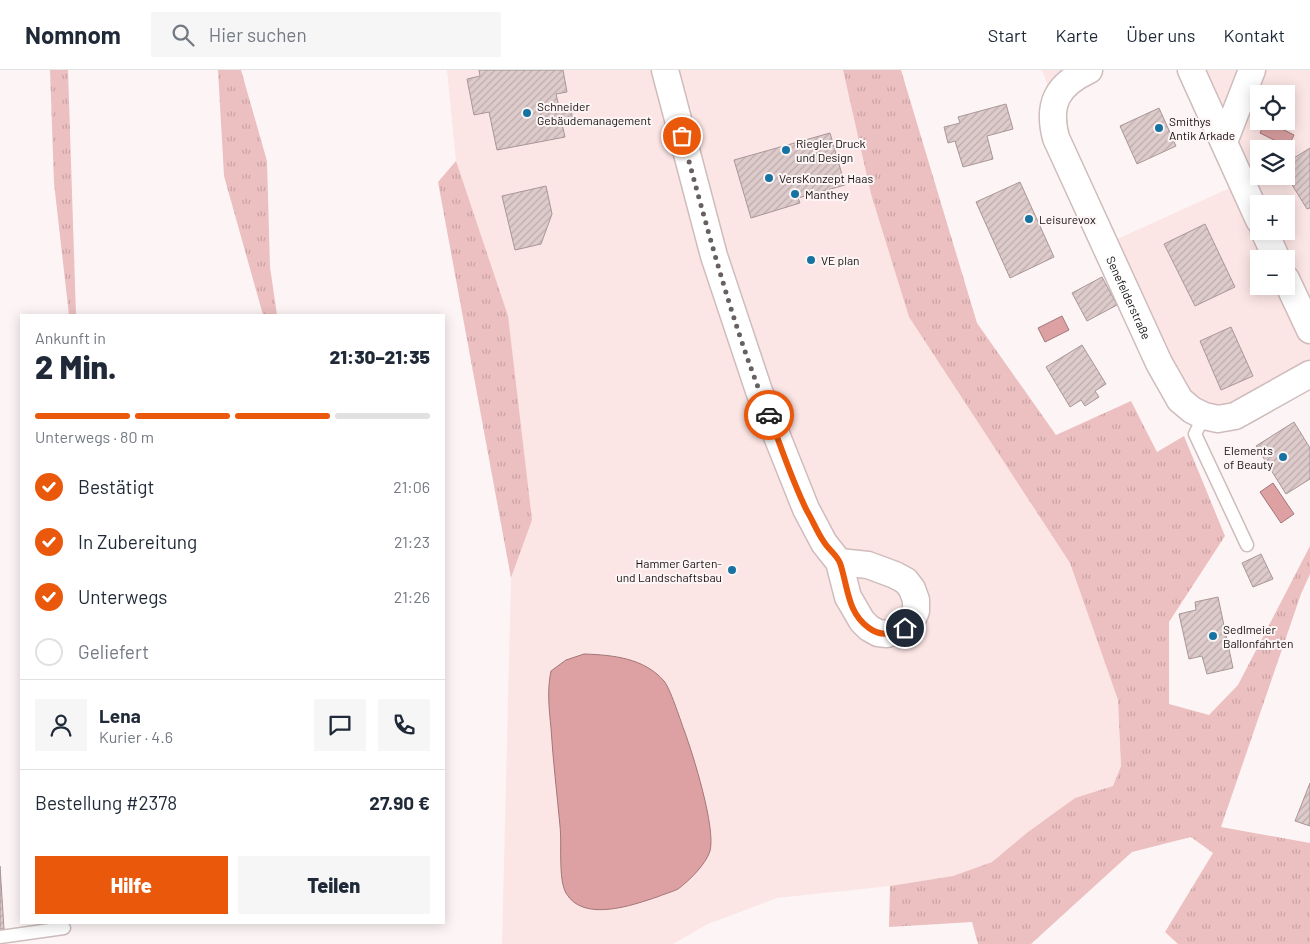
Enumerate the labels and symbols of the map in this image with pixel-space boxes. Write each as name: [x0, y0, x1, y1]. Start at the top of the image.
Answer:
place label: Schneider Gebäudemanagement: [537, 99, 651, 127]
marker: Schneider Gebäudemanagement: [521, 107, 533, 119]
place label: Smithys Antik Arkade: [1169, 114, 1235, 142]
pin: [661, 115, 703, 157]
marker: Smithys Antik Arkade: [1153, 122, 1165, 134]
place label: Riegler Druck und Design: [796, 136, 866, 164]
marker: Riegler Druck und Design: [780, 144, 792, 156]
place label: VersKonzept Haas: [779, 171, 873, 185]
marker: VersKonzept Haas: [763, 172, 775, 184]
place label: Manthey: [805, 187, 849, 201]
marker: Manthey: [789, 188, 801, 200]
place label: Leisurevox: [1039, 212, 1096, 226]
marker: Leisurevox: [1023, 213, 1035, 225]
place label: VE plan: [821, 253, 860, 267]
marker: VE plan: [805, 254, 817, 266]
street label: Senefelderstraße: [1104, 254, 1154, 341]
courier: [744, 390, 794, 440]
place label: Elements of Beauty: [1224, 443, 1273, 471]
marker: Elements of Beauty: [1277, 451, 1289, 463]
place label: Hammer Garten- und Landschaftsbau: [616, 556, 722, 584]
marker: Hammer Garten- und Landschaftsbau: [726, 564, 738, 576]
pin: [884, 607, 926, 649]
place label: Sedlmeier Ballonfahrten: [1223, 622, 1293, 650]
marker: Sedlmeier Ballonfahrten: [1207, 630, 1219, 642]

